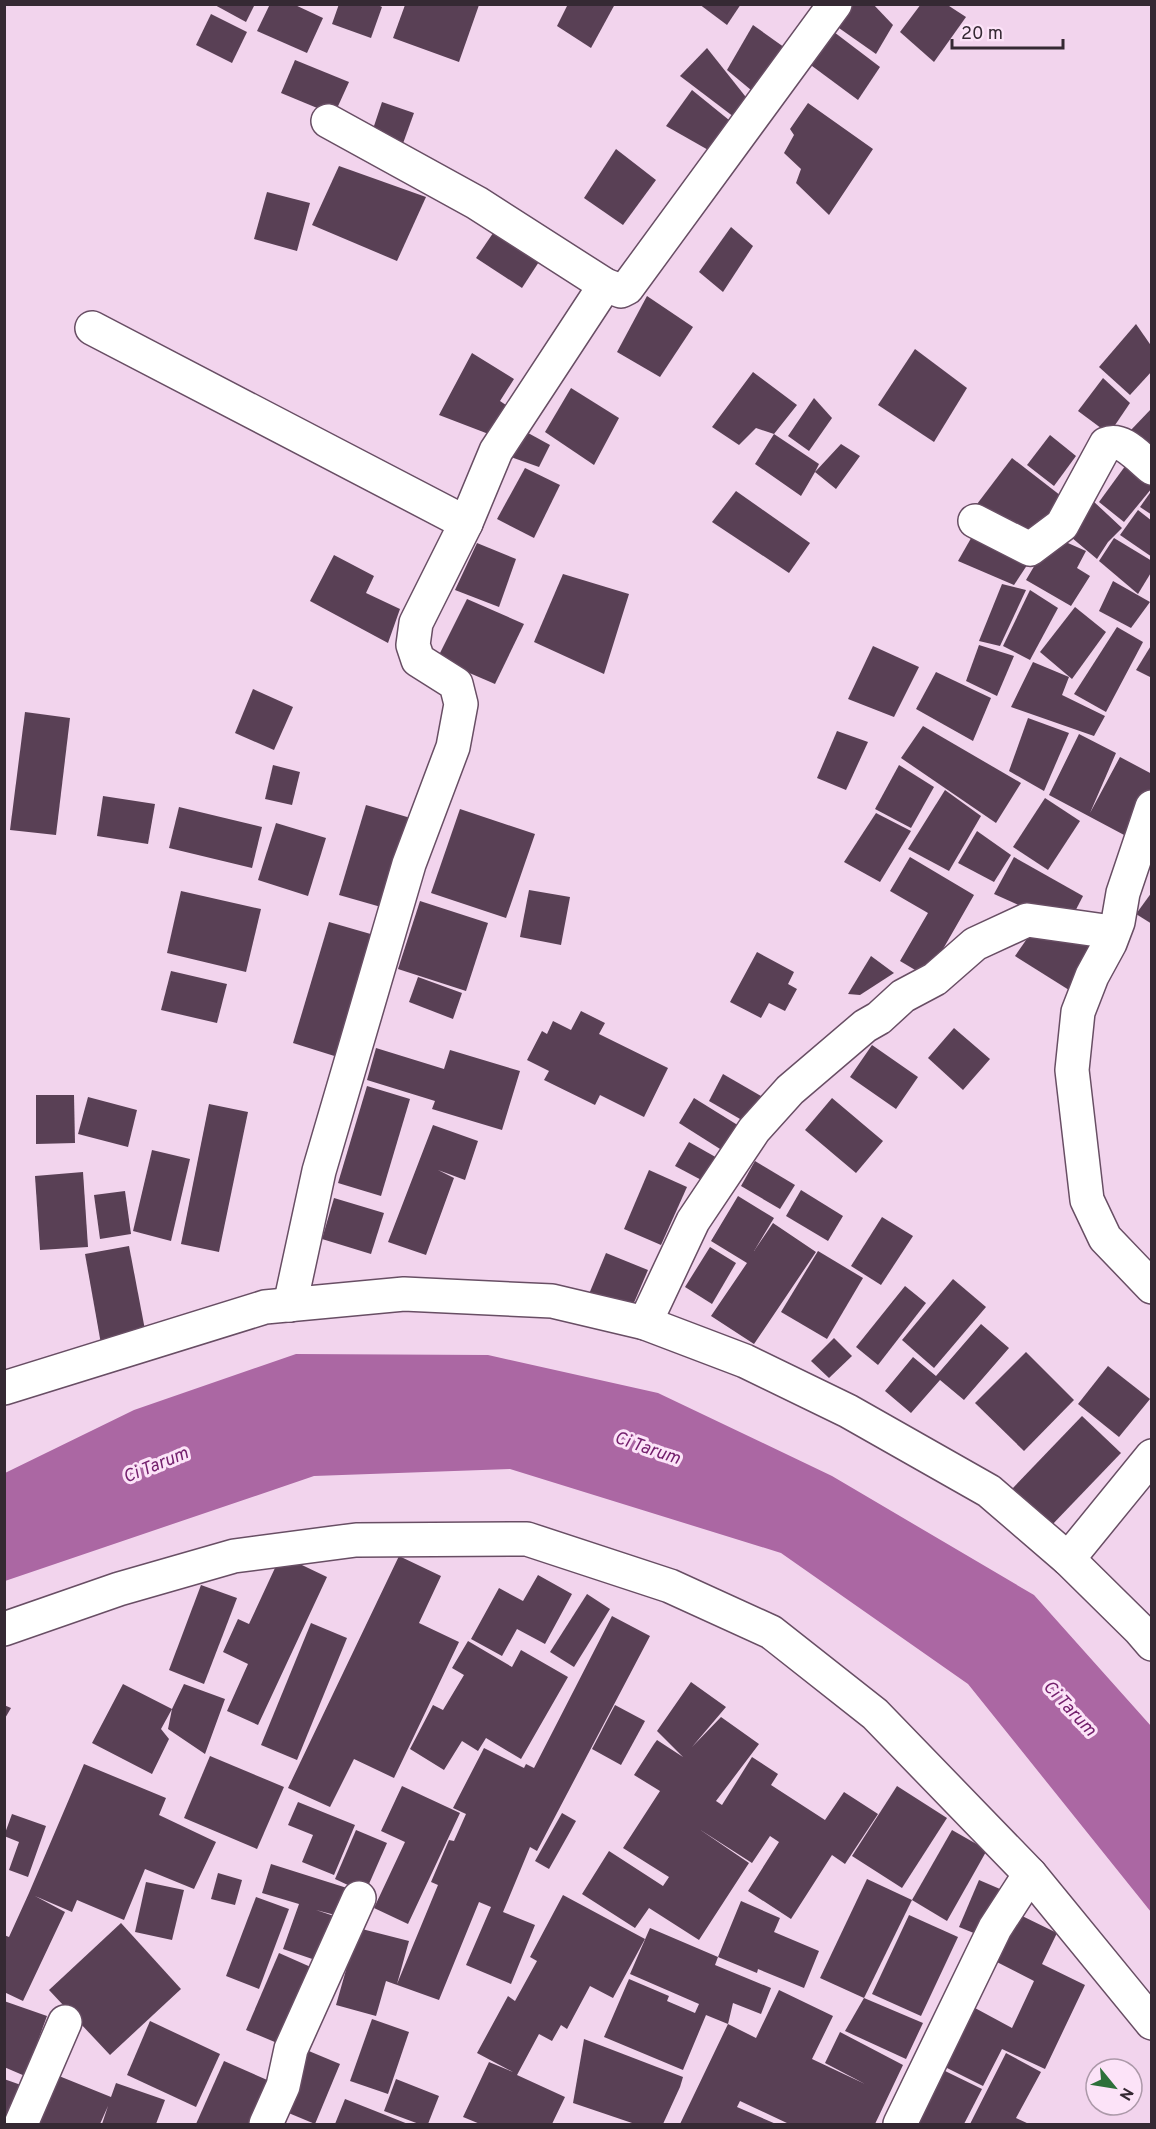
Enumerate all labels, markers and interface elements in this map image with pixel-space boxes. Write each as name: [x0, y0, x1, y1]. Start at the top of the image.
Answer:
scale bar: [952, 12, 1063, 50]
text: 20 m: [961, 23, 1003, 46]
water label: Ci Tarum: [611, 1427, 683, 1471]
water label: Ci Tarum: [120, 1442, 192, 1489]
water label: Ci Tarum: [1037, 1676, 1101, 1742]
north arrow: [1084, 2057, 1144, 2117]
text: N: [1114, 2084, 1137, 2103]

